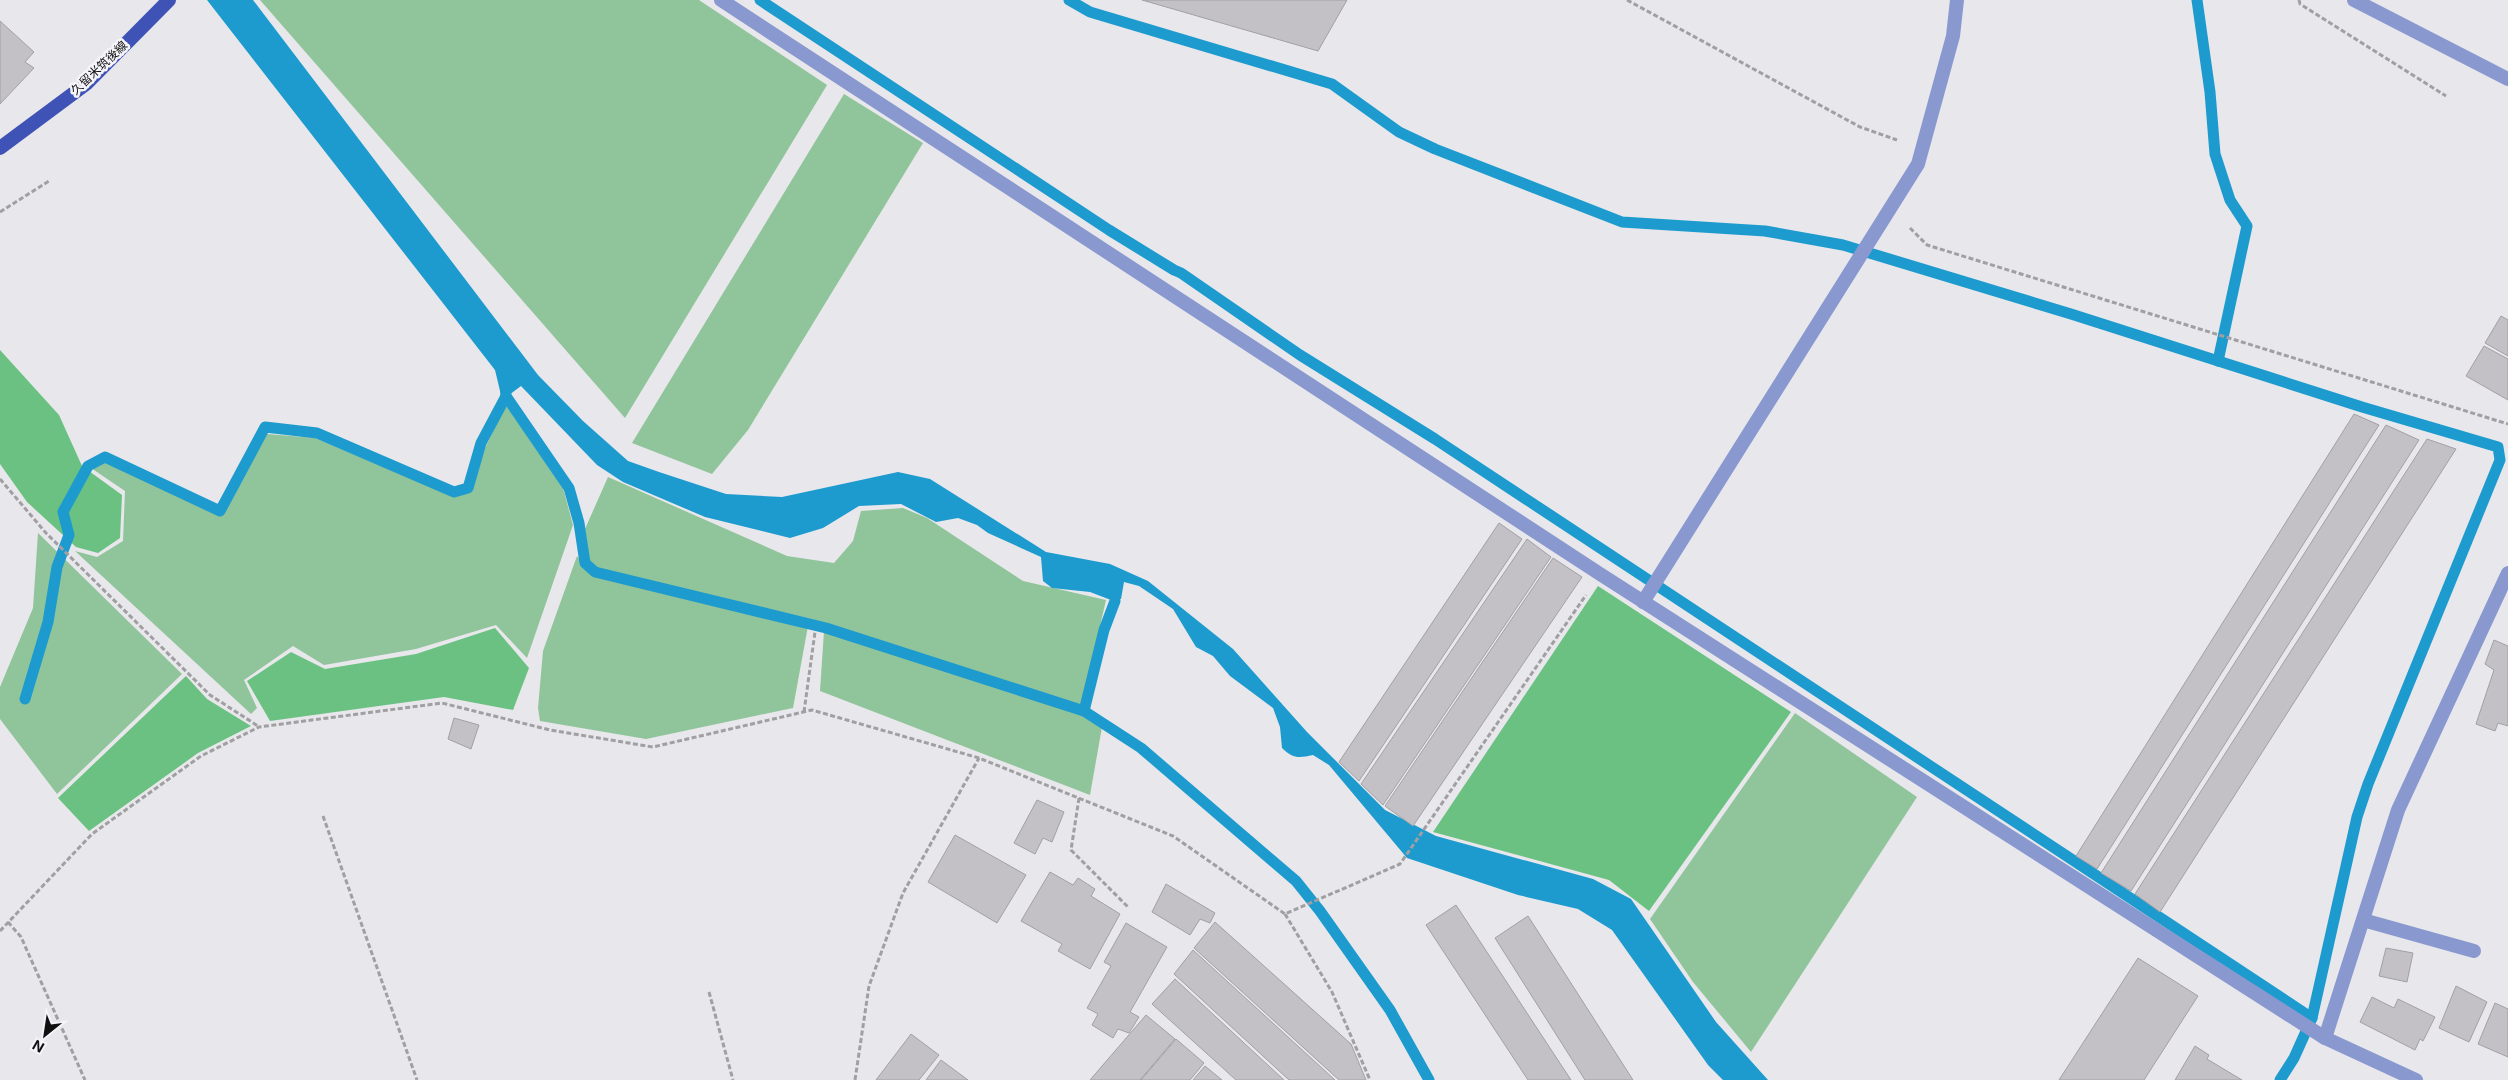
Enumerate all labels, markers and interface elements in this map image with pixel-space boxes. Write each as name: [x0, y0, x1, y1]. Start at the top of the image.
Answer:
street label: 久留米筑後線: [67, 38, 130, 98]
north arrow: [20, 1010, 70, 1060]
text: N: [29, 1037, 47, 1057]

